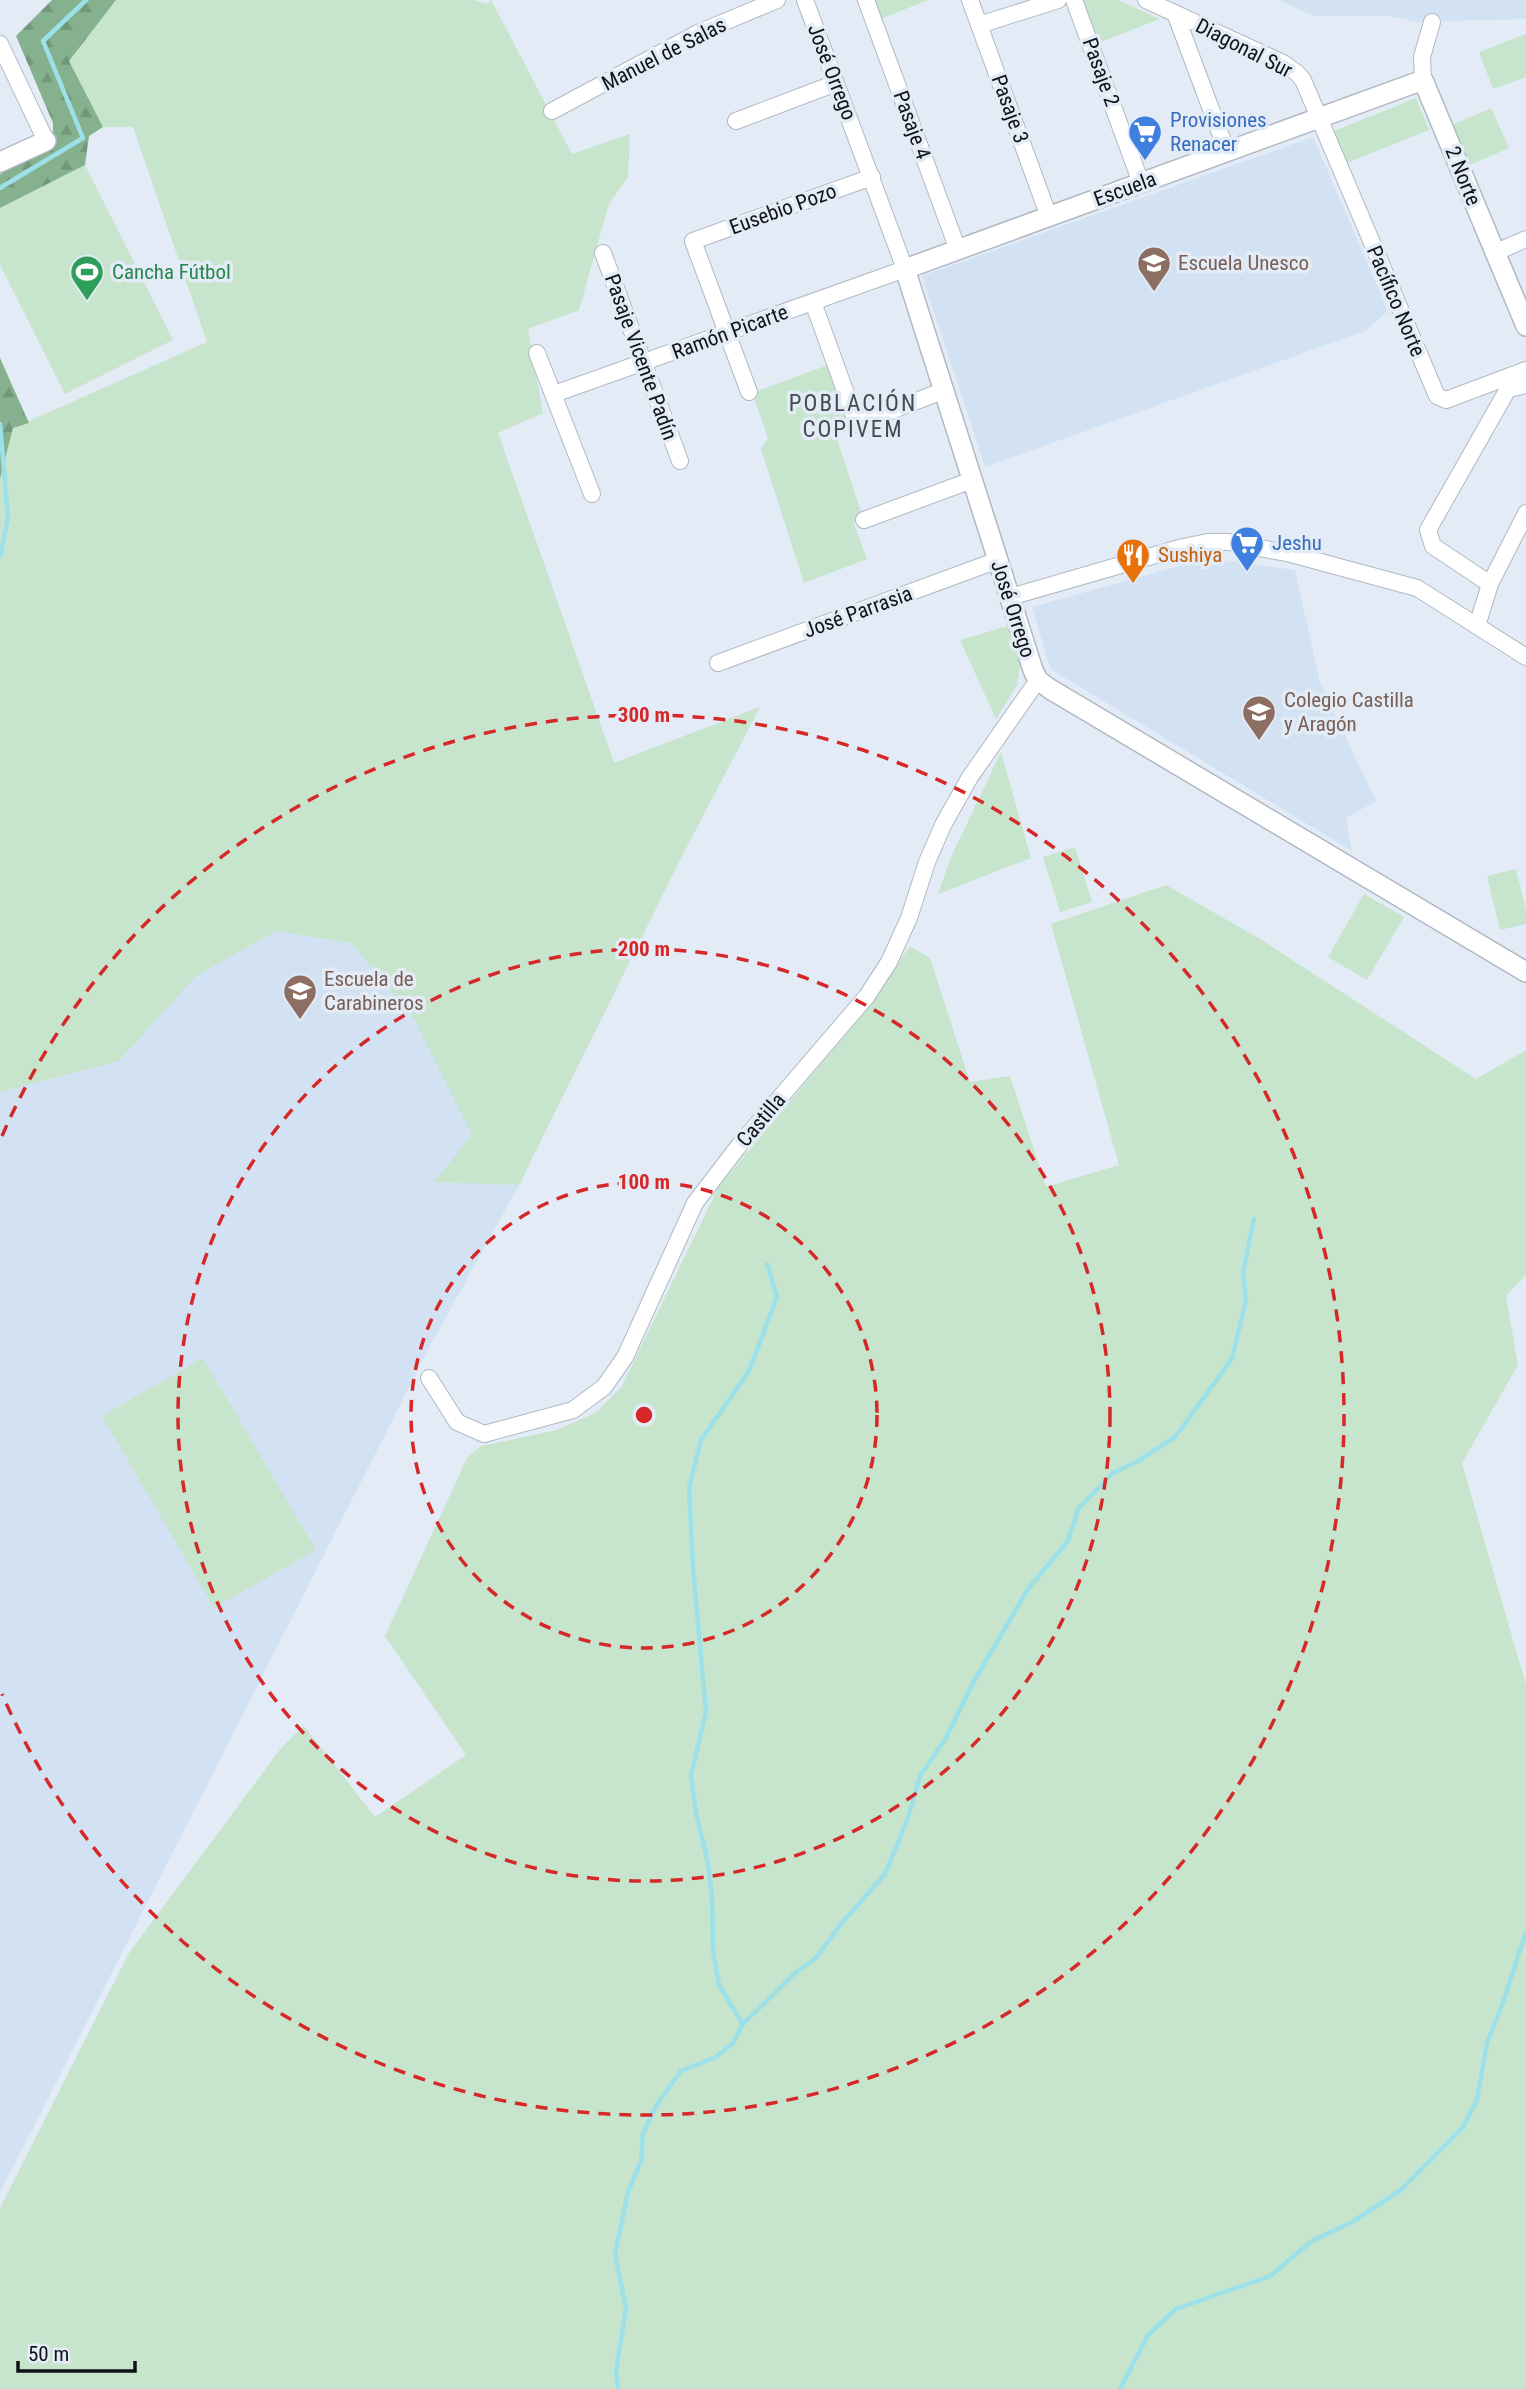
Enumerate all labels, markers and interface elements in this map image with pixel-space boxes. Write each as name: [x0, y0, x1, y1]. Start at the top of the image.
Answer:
street label: Manuel de Salas: [598, 12, 730, 96]
street label: Diagonal Sur: [1192, 13, 1296, 83]
street label: José Orrego: [803, 21, 861, 123]
street label: Pasaje 2: [1078, 35, 1124, 109]
street label: Pasaje 3: [987, 72, 1033, 146]
street label: Pasaje 4: [889, 88, 935, 162]
place label: Provisiones Renacer: [1170, 108, 1267, 156]
supermarket icon: Provisiones Renacer: [1126, 113, 1164, 162]
street label: 2 Norte: [1440, 143, 1486, 209]
street label: Escuela: [1091, 167, 1159, 211]
street label: Eusebio Pozo: [726, 179, 840, 239]
street label: Pacífico Norte: [1362, 242, 1430, 360]
school or university icon: Escuela Unesco: [1135, 244, 1173, 293]
place label: Escuela Unesco: [1178, 251, 1309, 275]
sports icon: Cancha Fútbol: [68, 253, 106, 302]
place label: Cancha Fútbol: [112, 260, 231, 284]
street label: Pasaje Vicente Padín: [600, 271, 682, 443]
street label: Ramón Picarte: [669, 300, 791, 364]
district label: POBLACIÓN COPIVEM: [789, 389, 917, 443]
supermarket icon: Jeshu: [1228, 524, 1266, 573]
place label: Jeshu: [1272, 531, 1322, 555]
restaurant icon: Sushiya: [1114, 536, 1152, 585]
place label: Sushiya: [1158, 543, 1222, 567]
street label: José Orrego: [986, 557, 1040, 661]
street label: José Parrasia: [801, 581, 915, 643]
place label: Colegio Castilla y Aragón: [1284, 688, 1414, 736]
school or university icon: Colegio Castilla y Aragón: [1240, 693, 1278, 742]
text: 300 m: [618, 703, 670, 727]
text: 200 m: [618, 937, 670, 961]
place label: Escuela de Carabineros: [324, 967, 424, 1015]
school or university icon: Escuela de Carabineros: [281, 972, 319, 1021]
street label: Castilla: [732, 1088, 790, 1152]
text: 100 m: [618, 1170, 670, 1194]
centre of rings: [632, 1403, 656, 1427]
scale bar: [18, 2330, 135, 2374]
text: 50 m: [28, 2342, 69, 2366]

